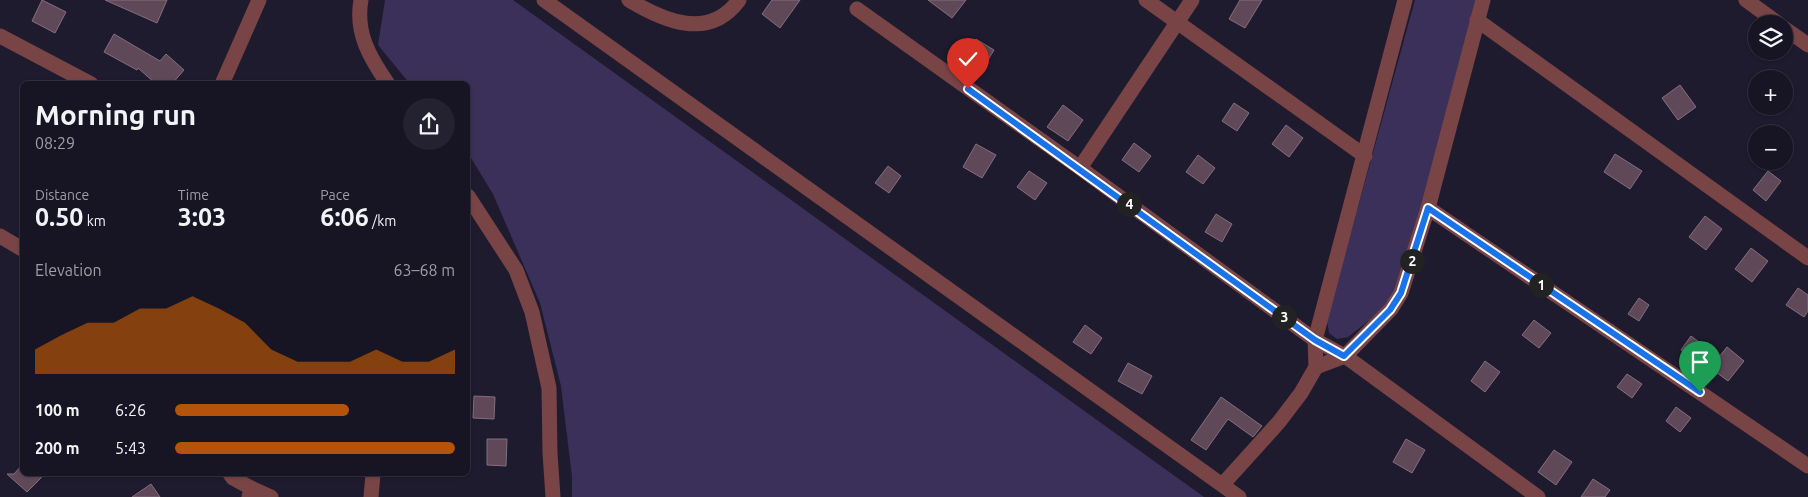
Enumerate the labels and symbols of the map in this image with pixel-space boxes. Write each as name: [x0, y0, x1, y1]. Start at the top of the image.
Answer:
pin: [947, 38, 989, 89]
pin: 4: [1116, 192, 1142, 216]
pin: 2: [1400, 248, 1424, 274]
pin: 1: [1528, 272, 1554, 298]
pin: 3: [1272, 304, 1296, 330]
pin: [1679, 341, 1721, 392]

